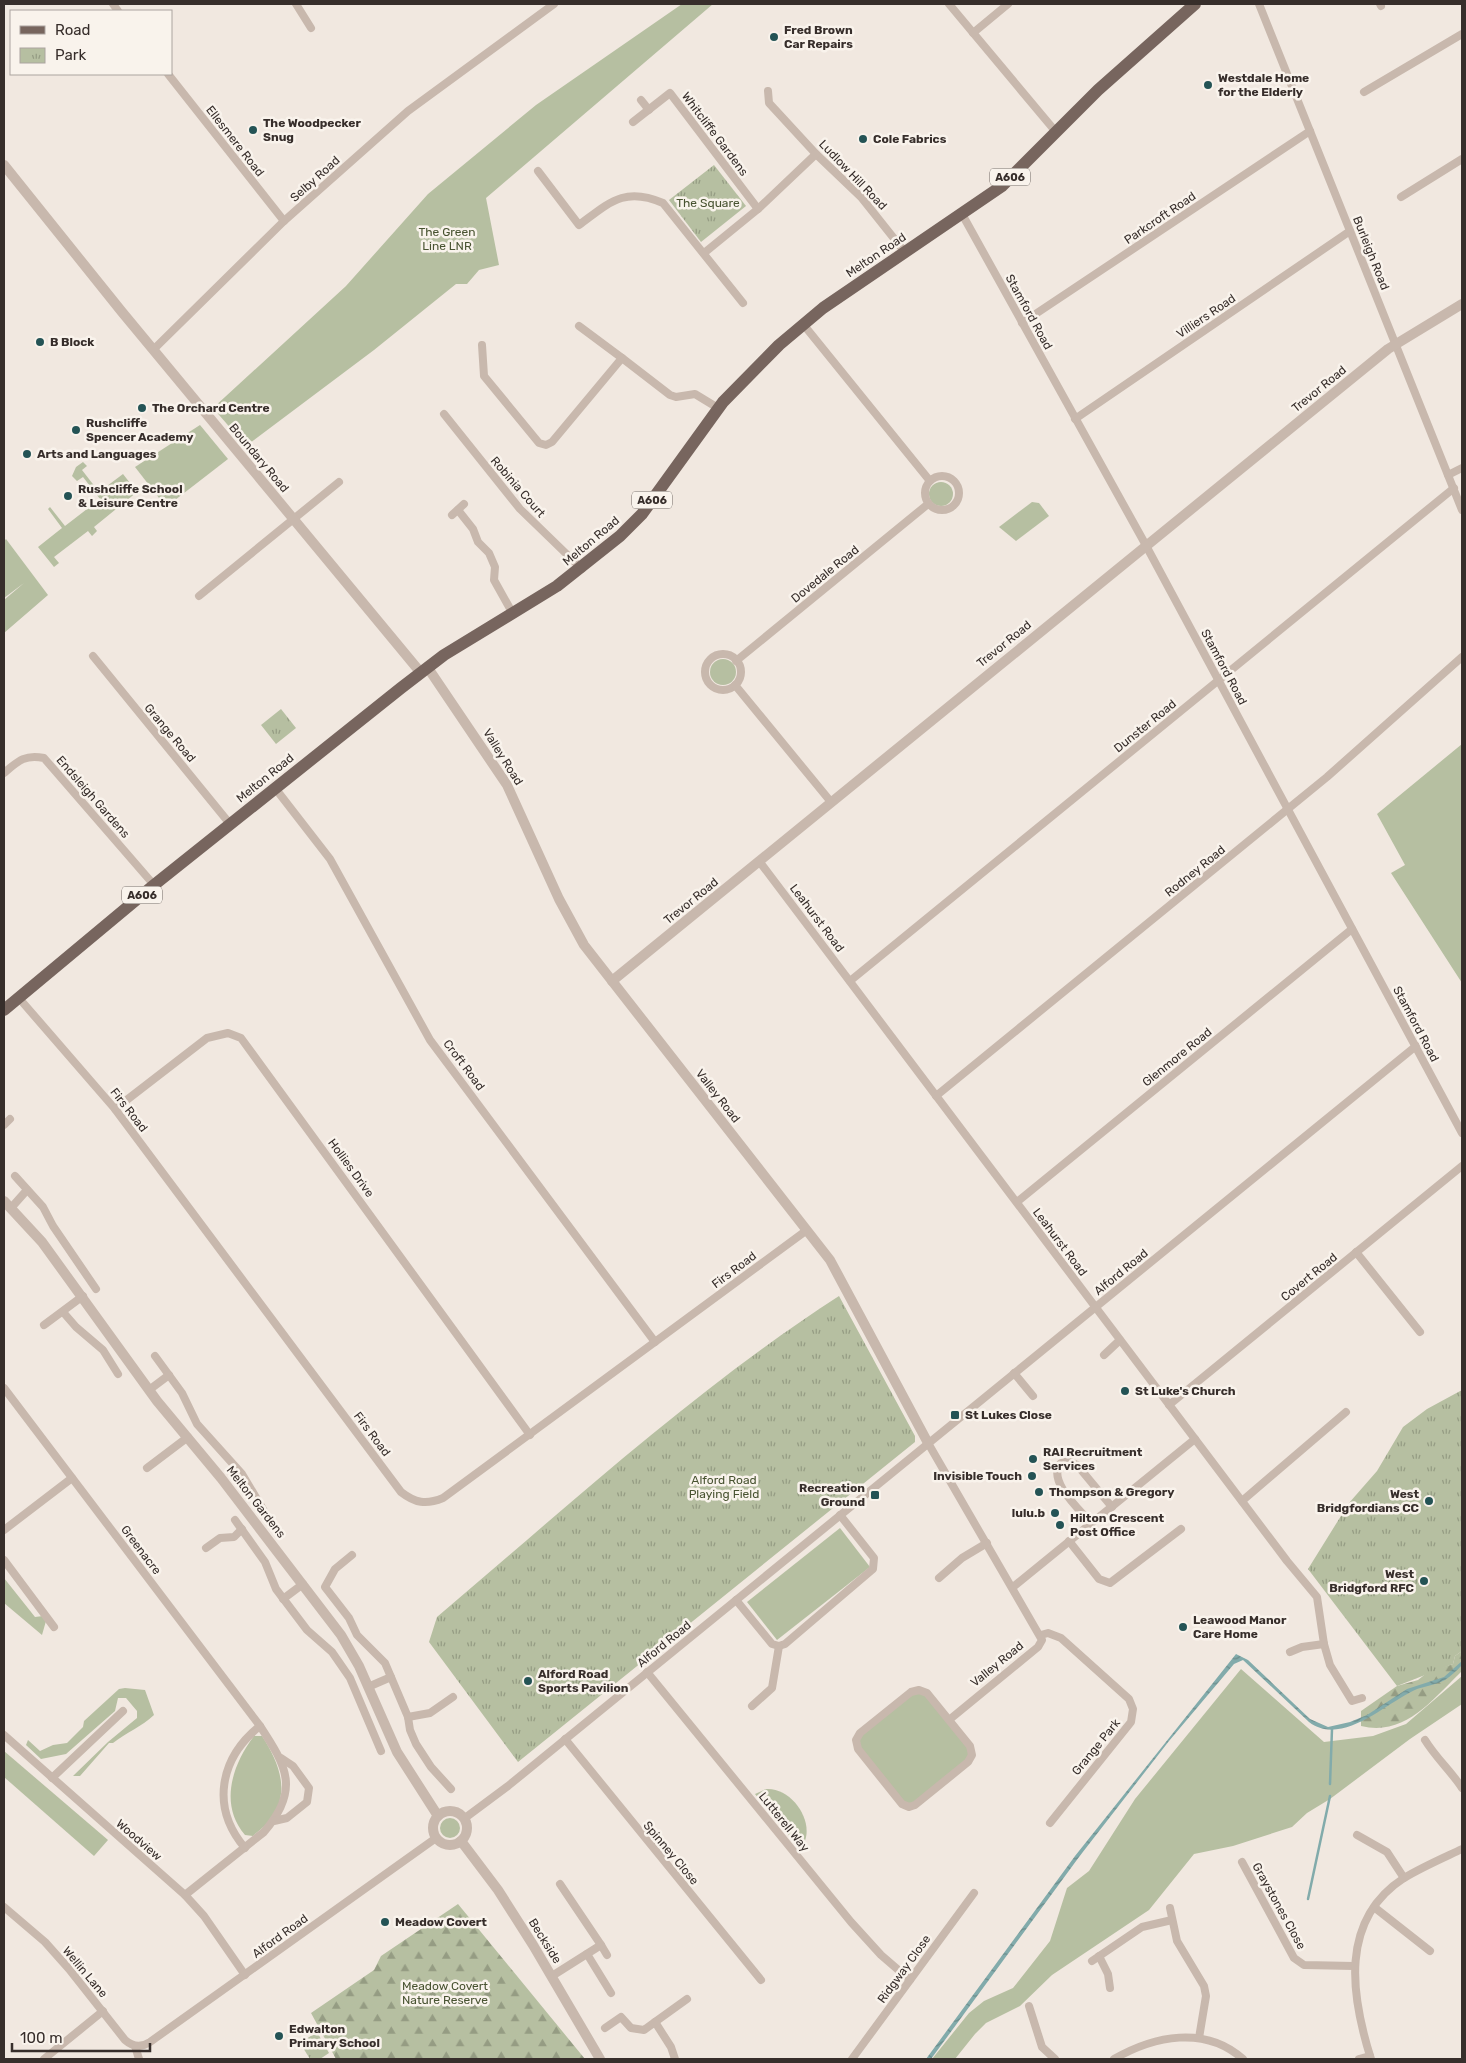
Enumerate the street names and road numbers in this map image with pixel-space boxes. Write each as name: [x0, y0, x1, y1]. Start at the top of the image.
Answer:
street label: Whitcliffe Gardens: [679, 89, 751, 179]
street label: Ellesmere Road: [203, 103, 267, 179]
street label: Ludlow Hill Road: [816, 137, 890, 213]
street label: Selby Road: [287, 153, 343, 205]
road number: A606: [990, 168, 1030, 186]
street label: Parkcroft Road: [1122, 189, 1198, 247]
street label: Burleigh Road: [1350, 214, 1392, 292]
street label: Melton Road: [843, 230, 909, 280]
street label: Stamford Road: [1003, 272, 1055, 352]
street label: Villiers Road: [1174, 291, 1238, 341]
street label: Trevor Road: [1289, 363, 1349, 415]
street label: Boundary Road: [226, 421, 292, 495]
street label: Robinia Court: [488, 454, 548, 520]
road number: A606: [632, 492, 672, 508]
street label: Melton Road: [560, 513, 622, 569]
street label: Dovedale Road: [788, 542, 862, 606]
street label: Trevor Road: [974, 618, 1034, 670]
street label: Stamford Road: [1198, 627, 1250, 707]
street label: Dunster Road: [1111, 697, 1179, 755]
street label: Grange Road: [142, 701, 198, 765]
street label: Valley Road: [480, 726, 526, 788]
street label: Melton Road: [234, 751, 296, 805]
street label: Endsleigh Gardens: [54, 753, 132, 841]
street label: Rodney Road: [1162, 843, 1228, 899]
street label: Trevor Road: [661, 875, 721, 927]
street label: Leahurst Road: [787, 881, 847, 955]
road number: A606: [122, 886, 162, 904]
street label: Stamford Road: [1390, 984, 1442, 1064]
street label: Glenmore Road: [1139, 1025, 1215, 1089]
street label: Croft Road: [440, 1037, 488, 1093]
street label: Valley Road: [693, 1067, 743, 1125]
street label: Firs Road: [107, 1085, 151, 1135]
street label: Hollies Drive: [325, 1136, 377, 1200]
street label: Leahurst Road: [1030, 1205, 1090, 1279]
street label: Alford Road: [1091, 1246, 1151, 1298]
street label: Firs Road: [709, 1249, 759, 1291]
street label: Covert Road: [1278, 1250, 1340, 1304]
street label: Firs Road: [351, 1409, 393, 1459]
street label: Melton Gardens: [224, 1463, 288, 1541]
street label: Greenacre: [118, 1523, 164, 1577]
street label: Alford Road: [634, 1618, 694, 1670]
street label: Valley Road: [968, 1638, 1026, 1690]
street label: Grange Park: [1069, 1715, 1123, 1778]
street label: Lutterell Way: [756, 1790, 812, 1855]
street label: Woodview: [113, 1816, 165, 1864]
street label: Spinney Close: [640, 1818, 702, 1888]
street label: Graystones Close: [1249, 1860, 1309, 1952]
street label: Alford Road: [249, 1911, 311, 1961]
street label: Beckside: [526, 1916, 564, 1966]
street label: Ridgway Close: [875, 1932, 934, 2006]
street label: Wellin Lane: [60, 1944, 111, 2001]

